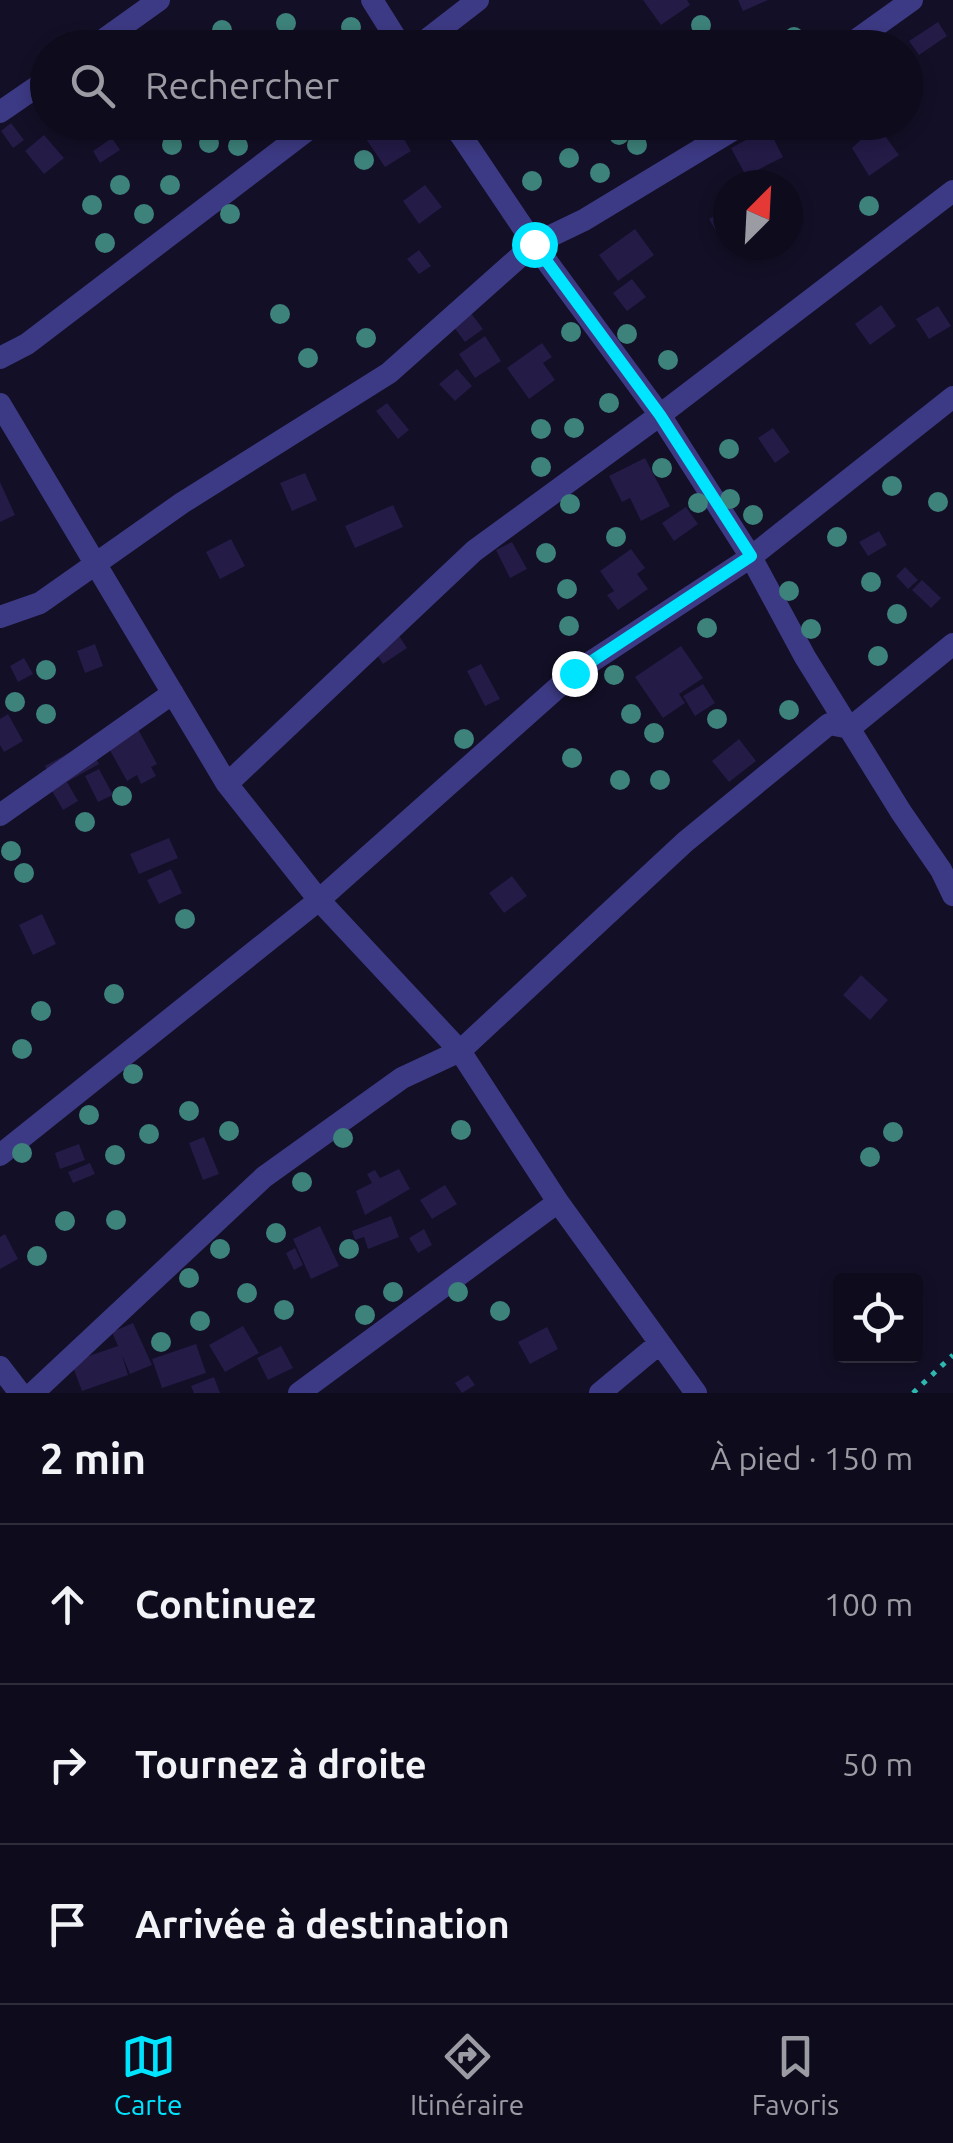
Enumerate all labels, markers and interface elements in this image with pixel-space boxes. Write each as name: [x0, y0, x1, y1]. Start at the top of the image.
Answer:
search box: [30, 30, 923, 140]
icon: search: [65, 58, 120, 113]
text: Rechercher: [145, 64, 339, 106]
north arrow: [713, 170, 803, 260]
route start: [512, 222, 558, 268]
route end: [552, 651, 598, 697]
map controls: [833, 1273, 923, 1363]
button: locate: [833, 1273, 923, 1363]
text: 2 min: [40, 1435, 146, 1482]
text: À pied · 150 m: [710, 1440, 913, 1476]
icon: ahead: [40, 1577, 95, 1632]
text: Continuez: [135, 1583, 316, 1625]
text: 100 m: [824, 1586, 913, 1622]
icon: right: [40, 1737, 95, 1792]
text: Tournez à droite: [135, 1743, 427, 1785]
text: 50 m: [842, 1746, 913, 1782]
icon: arrive: [40, 1897, 95, 1952]
text: Arrivée à destination: [135, 1903, 510, 1945]
tab: Carte: [114, 2029, 182, 2120]
tab: Itinéraire: [410, 2029, 524, 2120]
tab: Favoris: [752, 2029, 839, 2120]

